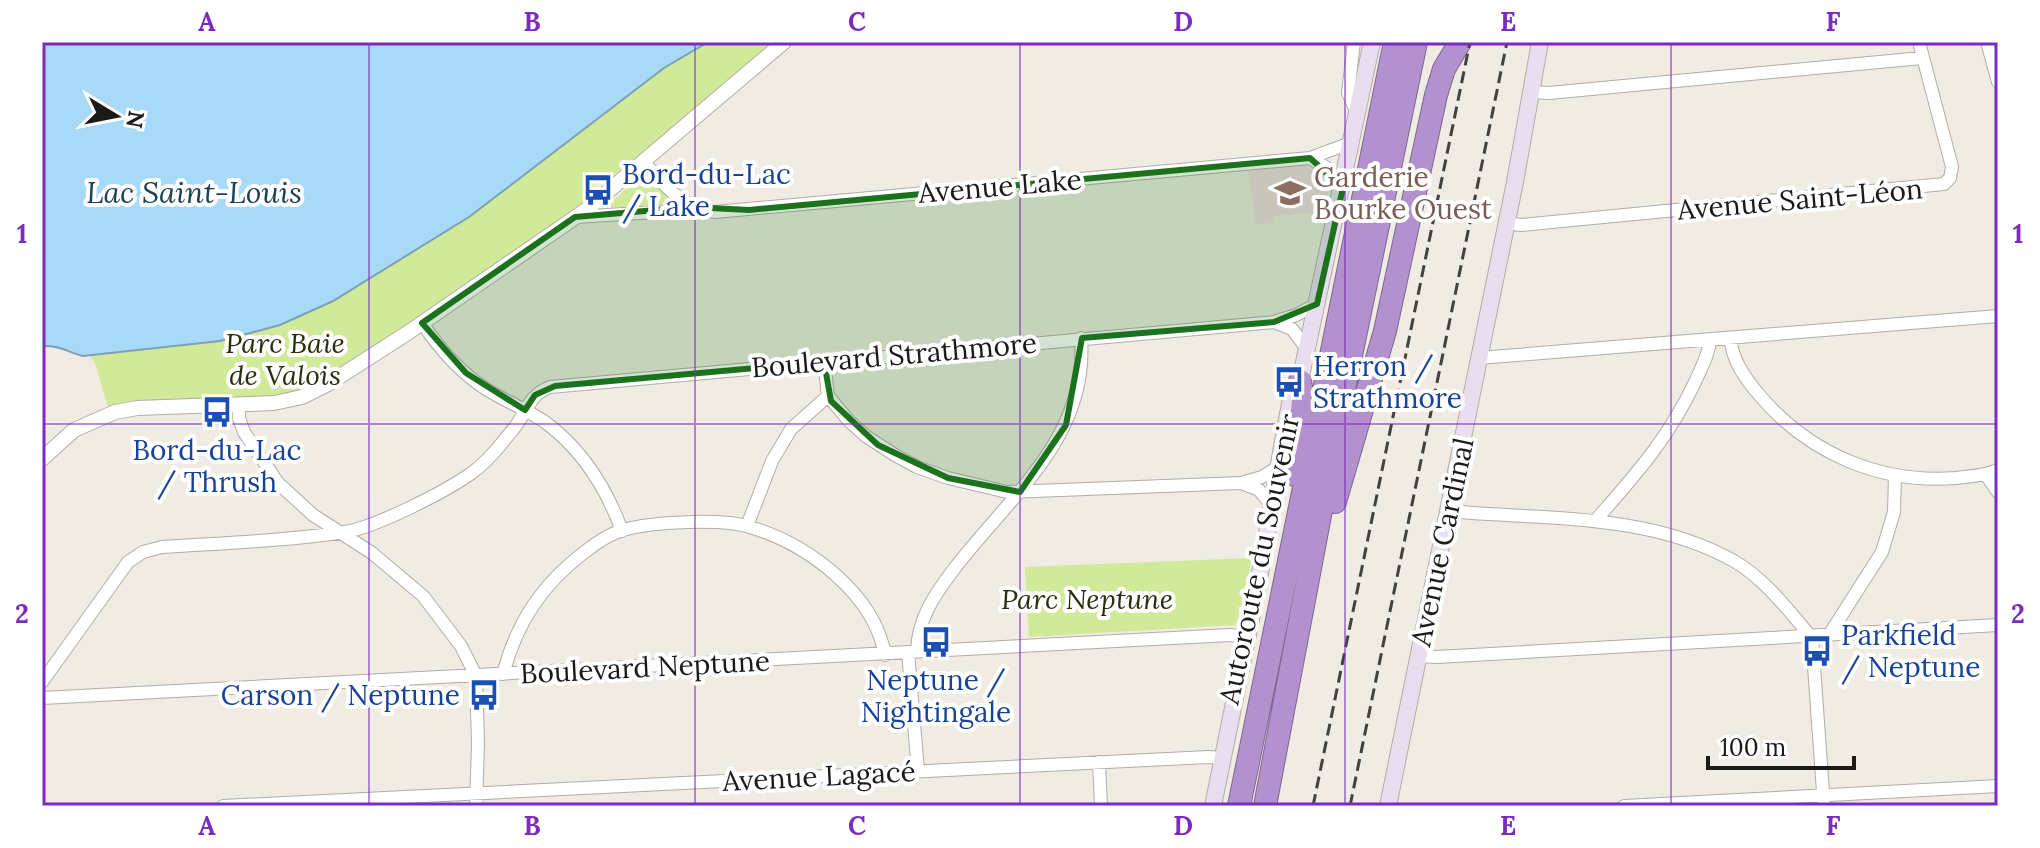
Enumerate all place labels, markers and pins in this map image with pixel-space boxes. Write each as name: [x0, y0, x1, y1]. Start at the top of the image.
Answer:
place label: Bord-du-Lac / Lake: [622, 156, 791, 224]
place label: Garderie Bourke Ouest: [1314, 159, 1492, 227]
bus stop icon: Bord-du-Lac / Lake: [581, 173, 615, 207]
school or university icon: Garderie Bourke Ouest: [1273, 176, 1307, 210]
place label: Herron / Strathmore: [1313, 348, 1462, 416]
bus stop icon: Herron / Strathmore: [1272, 365, 1306, 399]
bus stop icon: Bord-du-Lac / Thrush: [200, 395, 234, 429]
place label: Bord-du-Lac / Thrush: [132, 432, 302, 500]
place label: Parkfield / Neptune: [1841, 617, 1980, 685]
bus stop icon: Neptune / Nightingale: [919, 625, 953, 659]
bus stop icon: Parkfield / Neptune: [1800, 634, 1834, 668]
place label: Neptune / Nightingale: [861, 662, 1011, 730]
place label: Carson / Neptune: [221, 677, 460, 713]
bus stop icon: Carson / Neptune: [467, 678, 501, 712]

